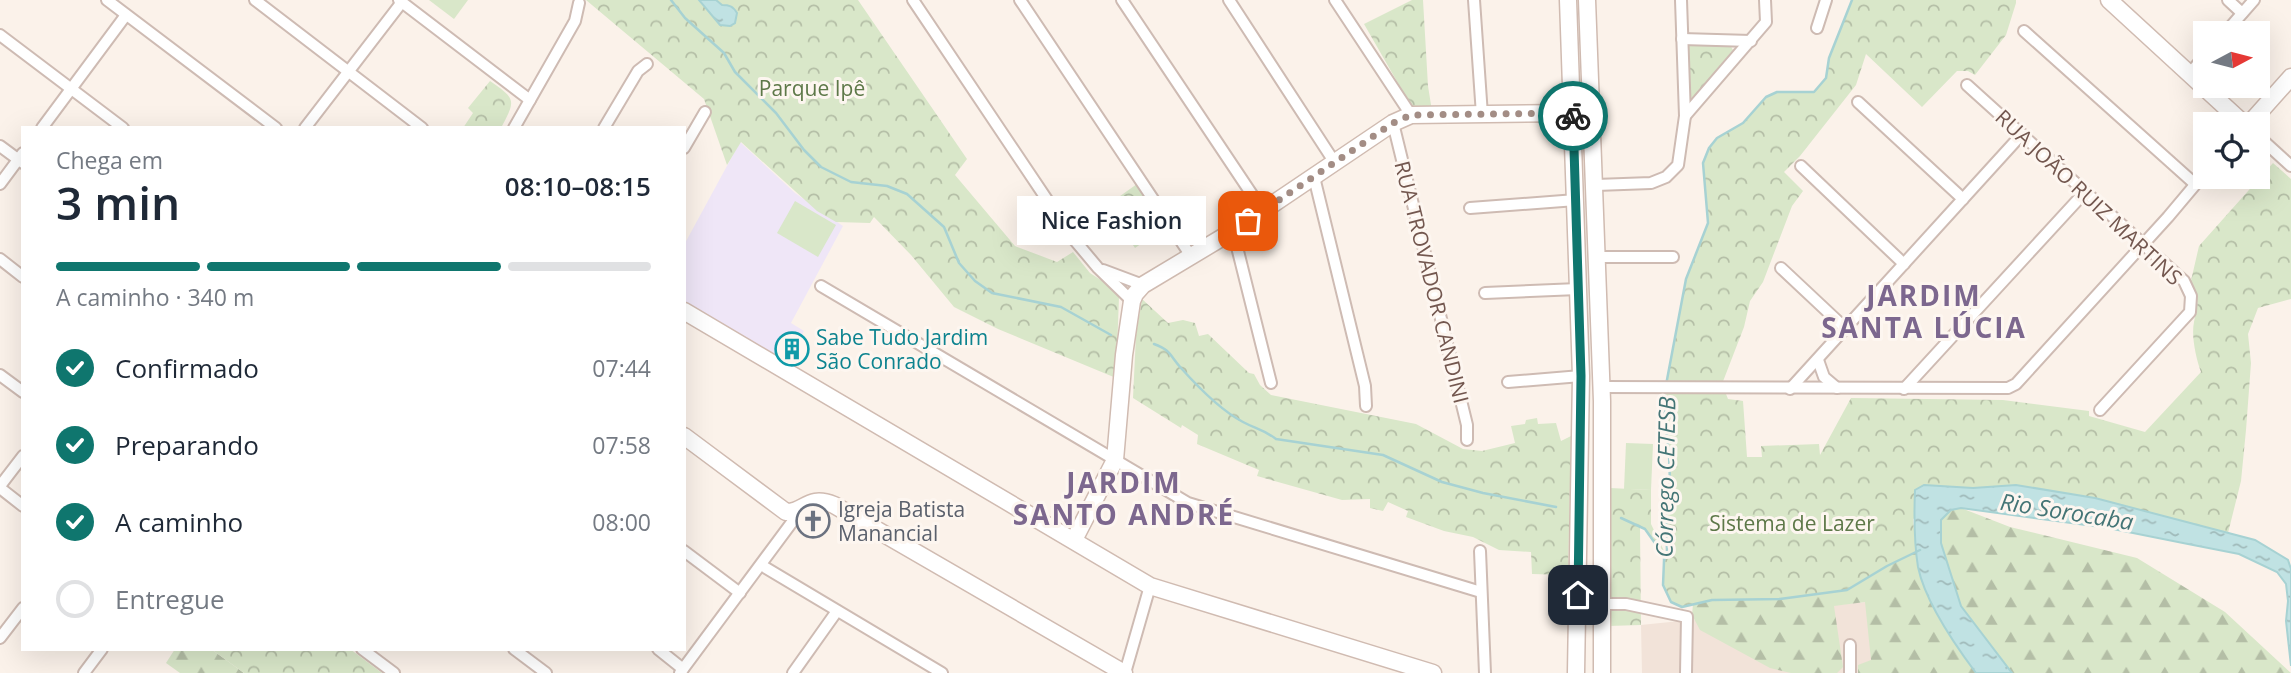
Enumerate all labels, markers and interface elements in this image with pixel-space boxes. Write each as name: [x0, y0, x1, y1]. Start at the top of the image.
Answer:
north arrow: [2193, 21, 2270, 98]
map controls: [2193, 21, 2270, 189]
park label: Parque Ipê: [759, 74, 865, 102]
courier: [1538, 81, 1608, 151]
icon: bike: [1554, 97, 1592, 135]
street label: RUA JOÃO RUIZ MARTINS: [1990, 103, 2188, 291]
button: locate: [2193, 112, 2270, 189]
text: Chega em: [56, 144, 163, 176]
street label: RUA TROVADOR CANDINI: [1388, 158, 1476, 406]
text: 08:10–08:15: [505, 168, 651, 204]
text: 3 min: [56, 171, 180, 233]
pin: [1218, 191, 1278, 251]
callout: Nice Fashion: [1017, 196, 1206, 246]
icon: bag: [1229, 202, 1267, 240]
text: Nice Fashion: [1041, 204, 1182, 236]
district label: JARDIM SANTA LÚCIA: [1821, 276, 2027, 346]
text: A caminho · 340 m: [56, 281, 254, 313]
place label: Sabe Tudo Jardim São Conrado: [816, 323, 988, 375]
building icon: Sabe Tudo Jardim São Conrado: [773, 330, 811, 368]
icon: check: [56, 349, 94, 387]
text: Confirmado: [115, 350, 259, 386]
text: 07:44: [592, 352, 651, 384]
water label: Córrego CETESB: [1648, 396, 1682, 558]
icon: check: [56, 426, 94, 464]
text: Preparando: [115, 427, 259, 463]
text: 07:58: [592, 429, 651, 461]
district label: JARDIM SANTO ANDRÉ: [1013, 463, 1235, 533]
water label: Rio Sorocaba: [1998, 485, 2136, 537]
place label: Igreja Batista Manancial: [838, 495, 965, 547]
church icon: Igreja Batista Manancial: [794, 502, 832, 540]
icon: check: [56, 503, 94, 541]
text: A caminho: [115, 504, 243, 540]
text: 08:00: [592, 506, 651, 538]
park label: Sistema de Lazer: [1709, 509, 1875, 537]
pin: [1548, 565, 1608, 625]
icon: home: [1559, 576, 1597, 614]
text: Entregue: [115, 581, 225, 617]

